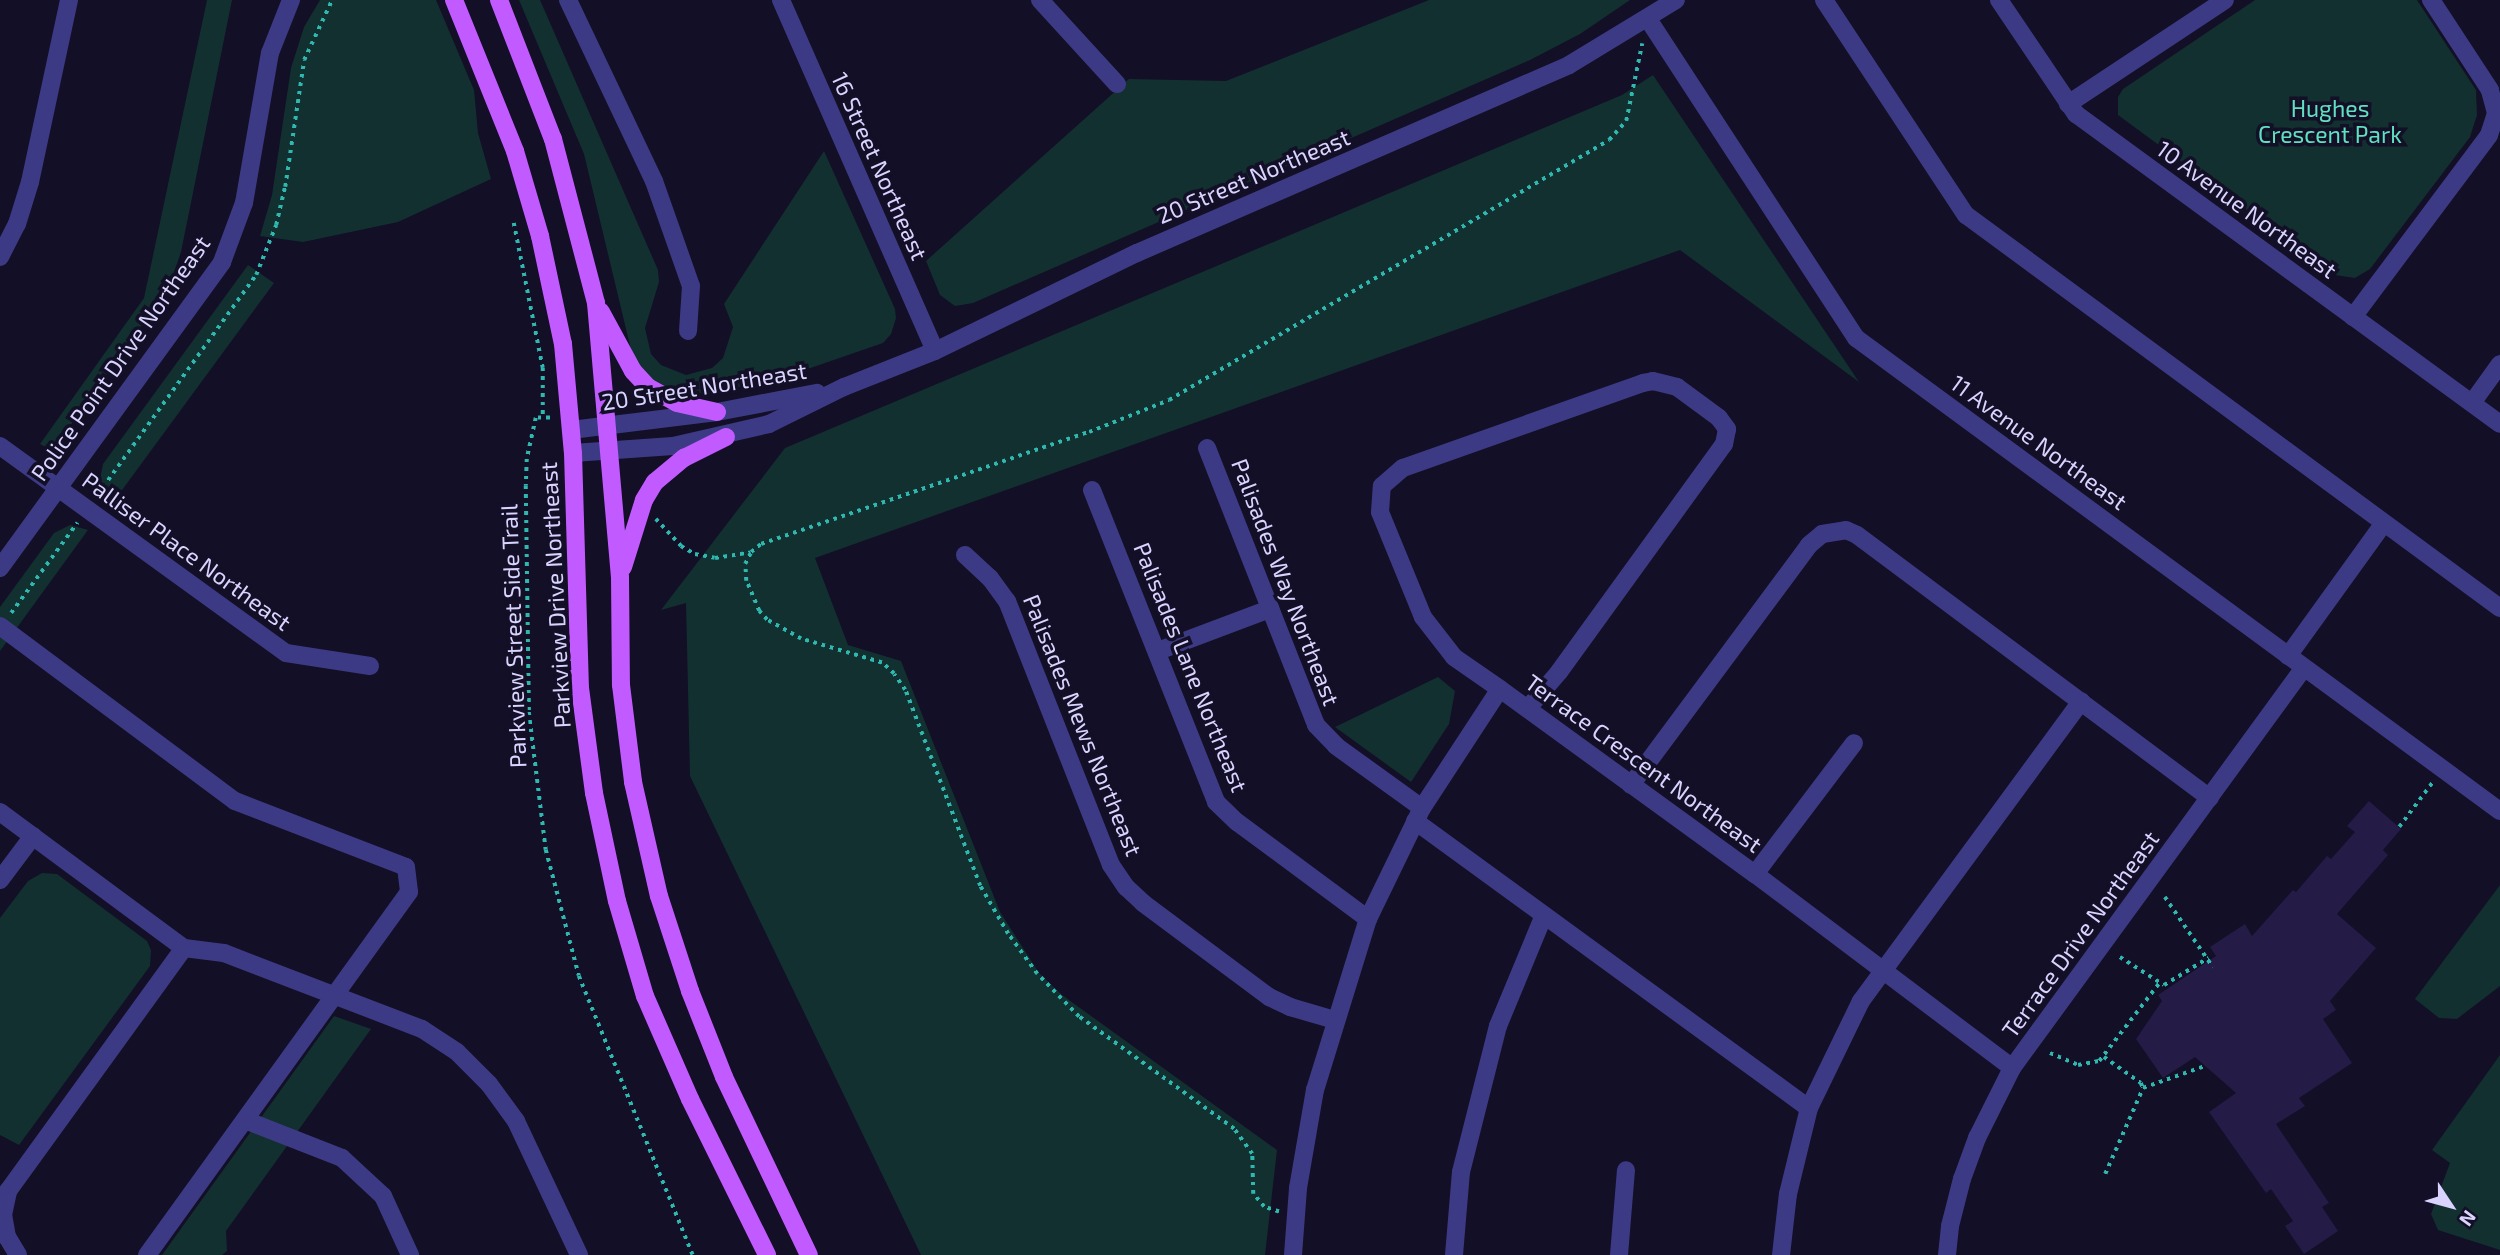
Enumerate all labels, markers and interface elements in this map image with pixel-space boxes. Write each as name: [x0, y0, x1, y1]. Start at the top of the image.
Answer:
street label: 16 Street Northeast: [826, 68, 934, 264]
park label: Hughes Crescent Park: [2258, 94, 2402, 148]
street label: 20 Street Northeast: [1152, 123, 1354, 229]
street label: 10 Avenue Northeast: [2151, 134, 2343, 284]
street label: Police Point Drive Northeast: [25, 230, 215, 486]
street label: 20 Street Northeast: [600, 356, 808, 416]
street label: 11 Avenue Northeast: [1945, 369, 2133, 515]
street label: Palisades Way Northeast: [1226, 454, 1346, 710]
street label: Parkview Drive Northeast: [534, 461, 576, 729]
street label: Palliser Place Northeast: [77, 466, 297, 636]
street label: Parkview Street Side Trail: [495, 503, 531, 769]
street label: Palisades Lane Northeast: [1128, 538, 1254, 796]
street label: Palisades Mews Northeast: [1018, 590, 1148, 860]
street label: Terrace Crescent Northeast: [1520, 668, 1768, 858]
street label: Terrace Drive Northeast: [1996, 825, 2164, 1043]
north arrow: [2416, 1171, 2486, 1241]
text: N: [2455, 1206, 2482, 1231]

